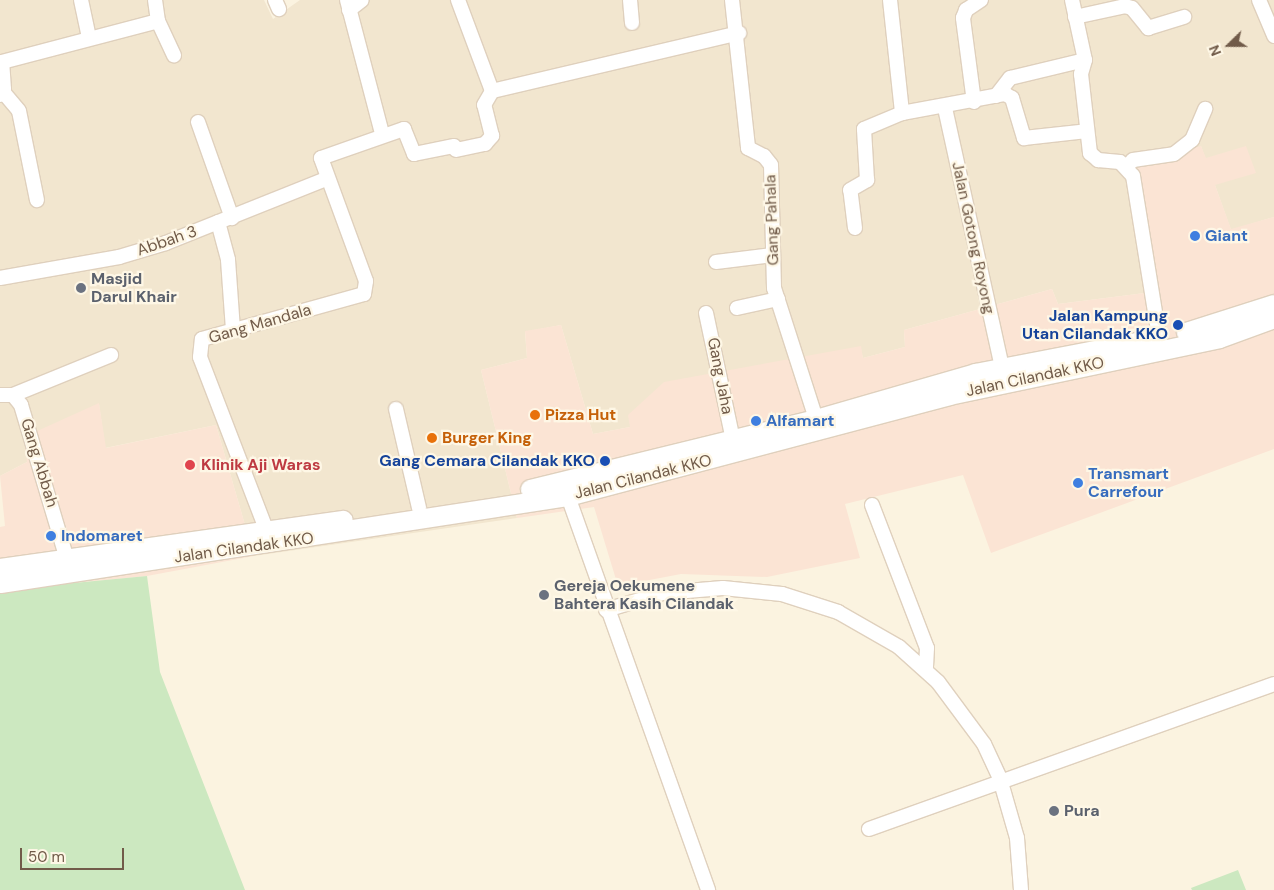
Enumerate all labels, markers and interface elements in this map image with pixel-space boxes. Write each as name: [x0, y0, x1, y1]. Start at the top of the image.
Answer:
north arrow: [1204, 20, 1254, 70]
text: N: [1205, 43, 1225, 59]
street label: Jalan Gotong Royong: [947, 160, 999, 316]
street label: Gang Pahala: [761, 174, 783, 266]
street label: Abbah 3: [134, 222, 200, 260]
place label: Giant: [1205, 226, 1248, 246]
marker: Giant: [1189, 230, 1201, 242]
place label: Masjid Darul Khair: [91, 269, 177, 307]
marker: Masjid Darul Khair: [75, 282, 87, 294]
street label: Gang Mandala: [207, 300, 313, 348]
place label: Jalan Kampung Utan Cilandak KKO: [1022, 306, 1168, 344]
marker: Jalan Kampung Utan Cilandak KKO: [1172, 319, 1184, 331]
street label: Gang Jaha: [703, 336, 737, 416]
street label: Jalan Cilandak KKO: [964, 353, 1106, 401]
place label: Pizza Hut: [545, 405, 616, 425]
marker: Pizza Hut: [529, 409, 541, 421]
place label: Alfamart: [766, 411, 835, 431]
marker: Alfamart: [750, 415, 762, 427]
street label: Gang Abbah: [16, 416, 62, 510]
place label: Burger King: [442, 428, 532, 448]
marker: Burger King: [426, 432, 438, 444]
place label: Gang Cemara Cilandak KKO: [379, 451, 595, 471]
street label: Jalan Cilandak KKO: [572, 451, 714, 503]
place label: Klinik Aji Waras: [201, 455, 320, 475]
marker: Gang Cemara Cilandak KKO: [599, 455, 611, 467]
marker: Klinik Aji Waras: [183, 458, 197, 472]
place label: Transmart Carrefour: [1088, 464, 1169, 502]
marker: Transmart Carrefour: [1072, 477, 1084, 489]
place label: Indomaret: [61, 526, 143, 546]
street label: Jalan Cilandak KKO: [173, 529, 315, 567]
marker: Indomaret: [45, 530, 57, 542]
place label: Gereja Oekumene Bahtera Kasih Cilandak: [554, 576, 734, 614]
marker: Gereja Oekumene Bahtera Kasih Cilandak: [538, 589, 550, 601]
place label: Pura: [1064, 801, 1100, 821]
marker: Pura: [1048, 805, 1060, 817]
scale bar: [22, 838, 126, 870]
text: 50 m: [28, 847, 65, 867]

